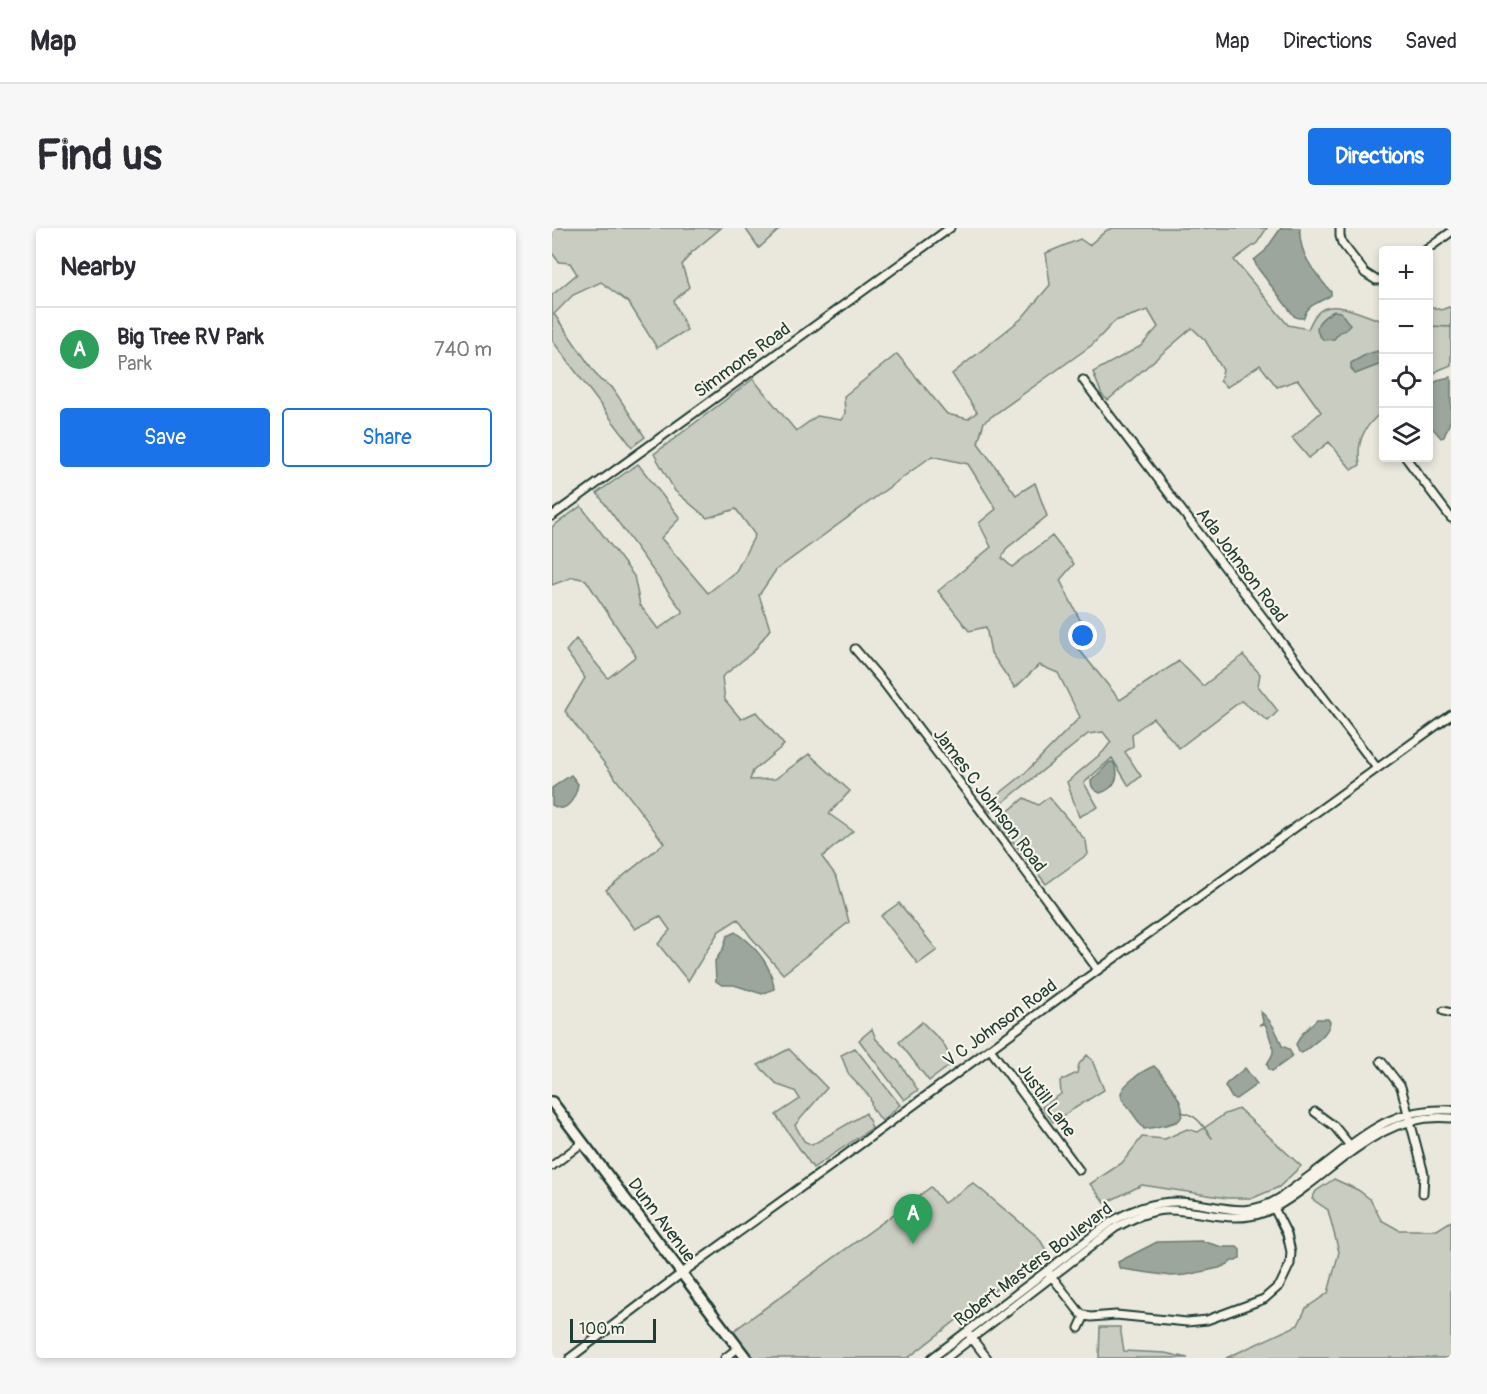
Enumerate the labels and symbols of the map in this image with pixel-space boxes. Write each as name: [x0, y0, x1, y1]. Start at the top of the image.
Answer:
street label: Simmons Road: [690, 318, 795, 403]
street label: Ada Johnson Road: [1191, 503, 1292, 627]
your location: [1068, 621, 1097, 650]
street label: James C Johnson Road: [928, 724, 1051, 877]
street label: V C Johnson Road: [939, 974, 1062, 1072]
street label: Justill Lane: [1012, 1059, 1081, 1142]
street label: Dunn Avenue: [622, 1174, 701, 1267]
pin: A: [894, 1194, 932, 1244]
street label: Robert Masters Boulevard: [949, 1197, 1117, 1332]
scale bar: [570, 1316, 656, 1344]

